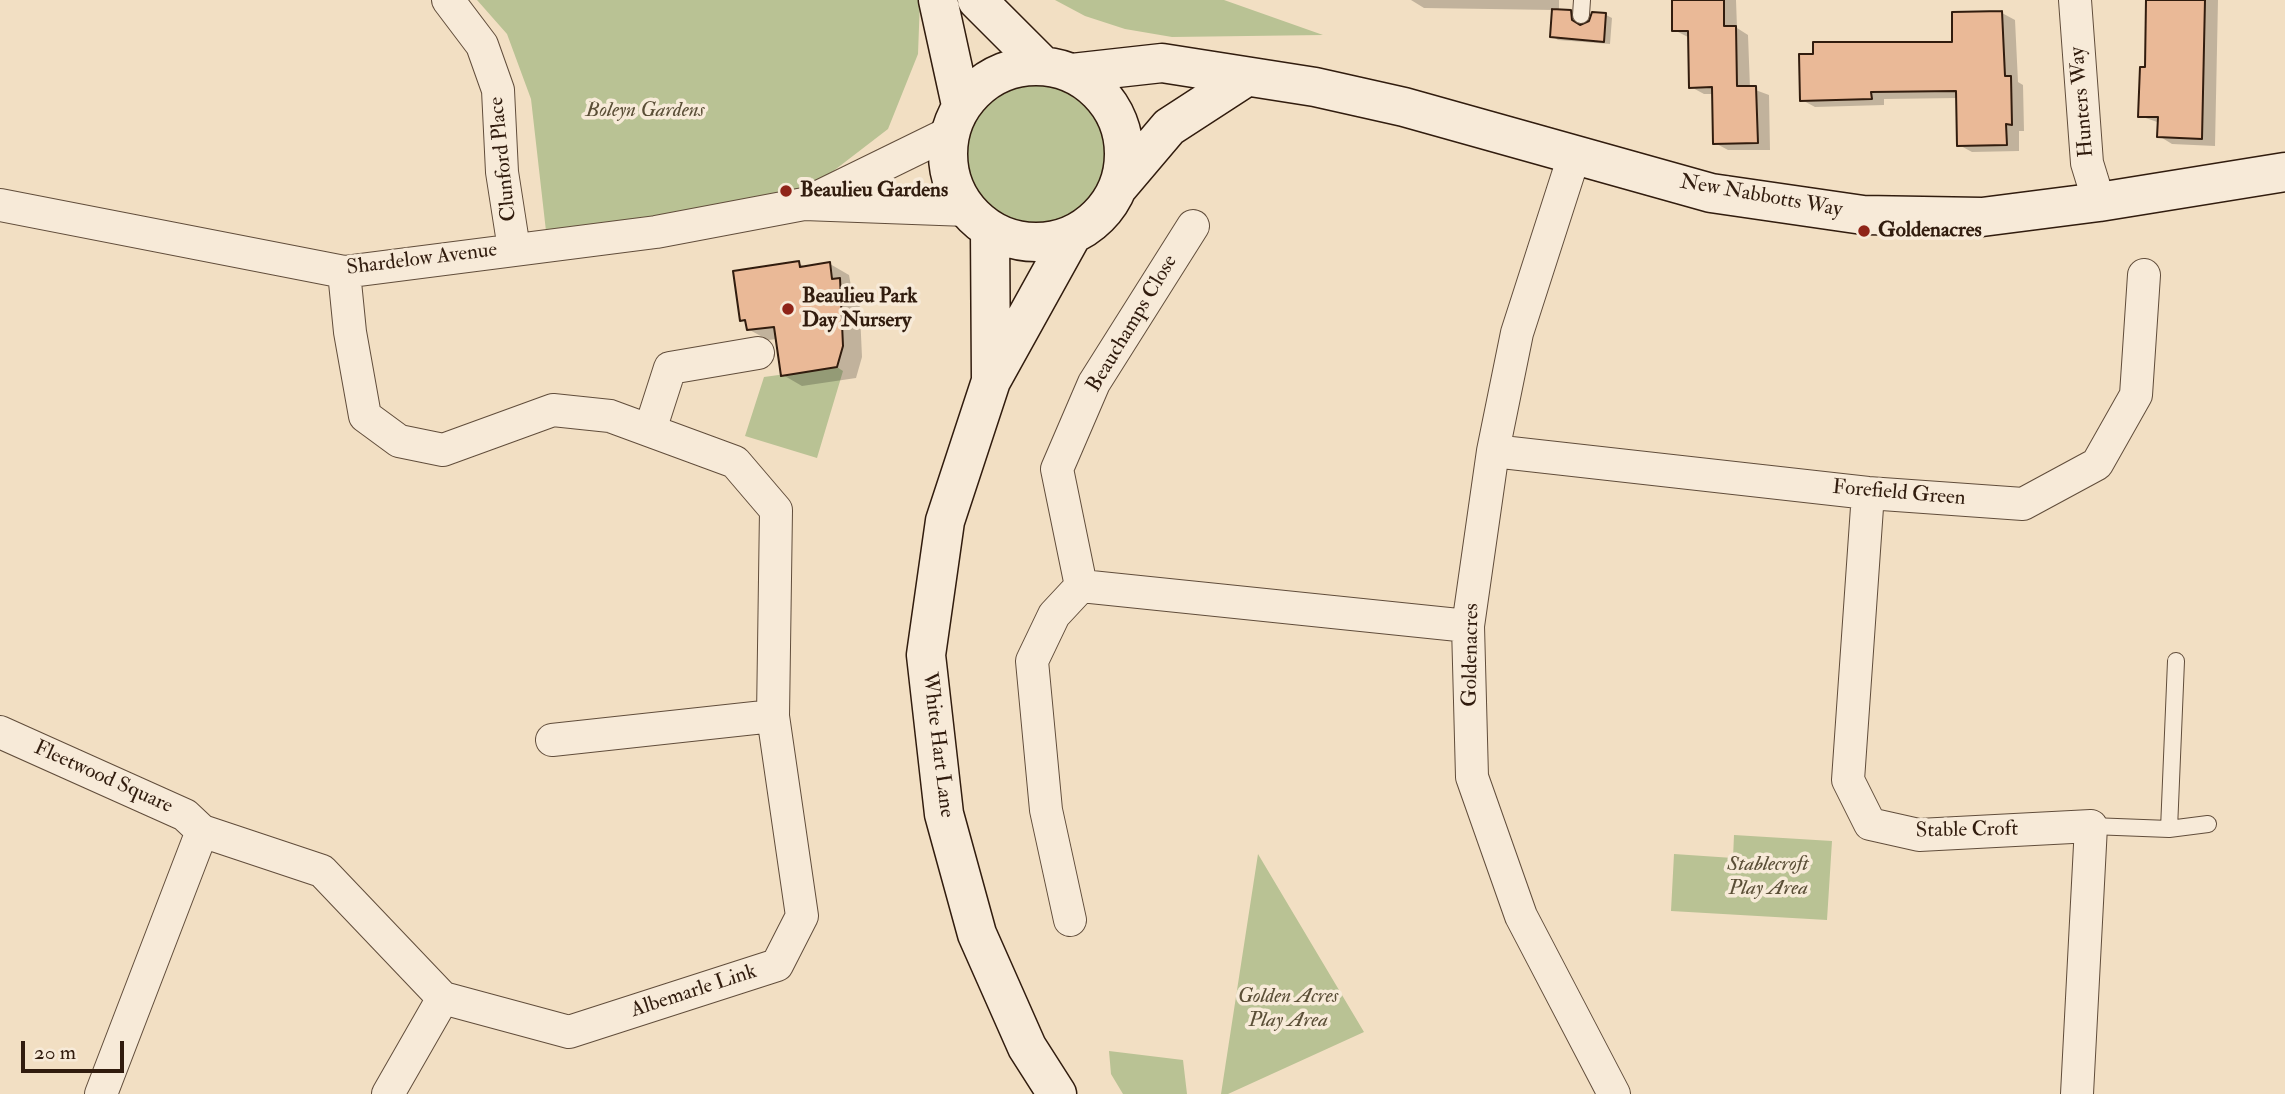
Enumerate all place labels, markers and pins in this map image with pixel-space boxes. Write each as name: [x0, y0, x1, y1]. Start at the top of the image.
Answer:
place label: Beaulieu Gardens: [800, 178, 948, 204]
marker: Beaulieu Gardens: [778, 183, 794, 199]
place label: Goldenacres: [1878, 218, 1982, 244]
marker: Goldenacres: [1856, 223, 1872, 239]
place label: Beaulieu Park Day Nursery: [802, 284, 917, 334]
marker: Beaulieu Park Day Nursery: [780, 301, 796, 317]

